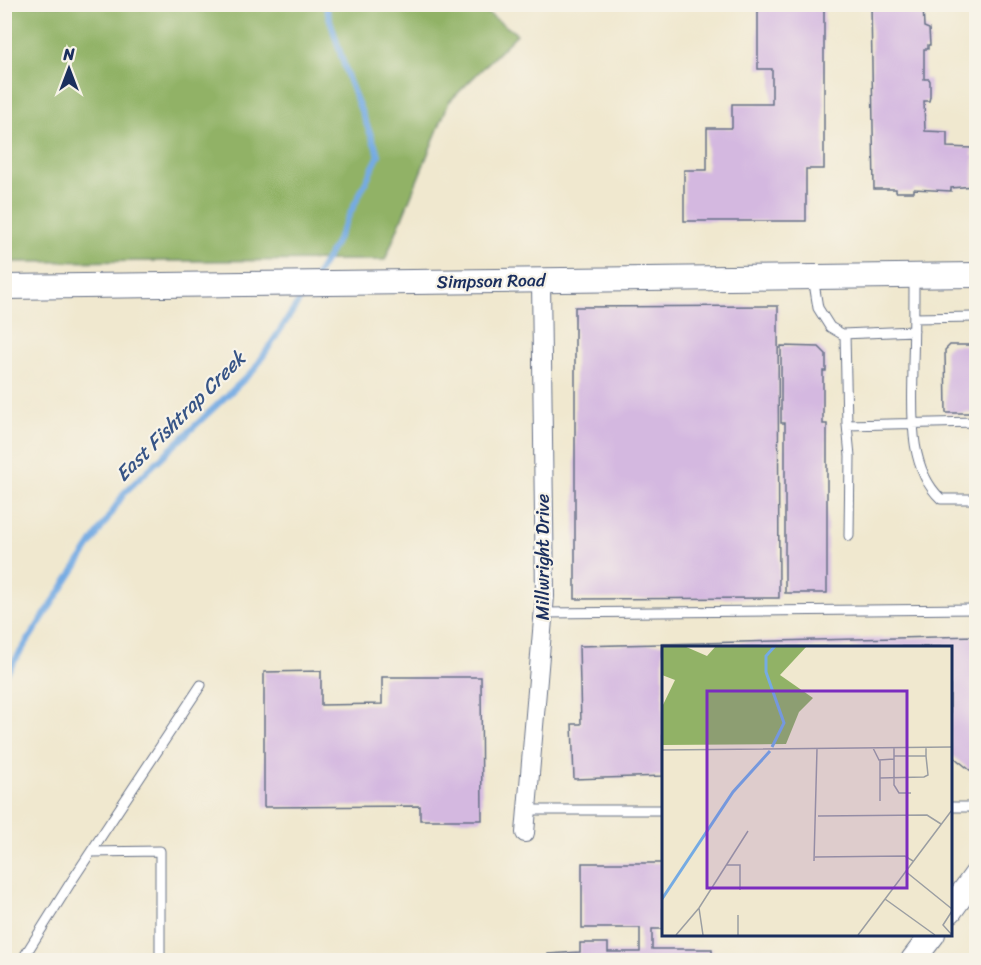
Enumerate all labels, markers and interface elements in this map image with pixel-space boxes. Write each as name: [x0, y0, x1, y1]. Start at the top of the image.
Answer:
north arrow: [39, 39, 99, 99]
text: N: [62, 40, 75, 69]
street label: Simpson Road: [436, 264, 547, 298]
water label: East Fishtrap Creek: [106, 341, 255, 490]
street label: Millwright Drive: [527, 494, 559, 620]
inset map: [662, 646, 951, 935]

